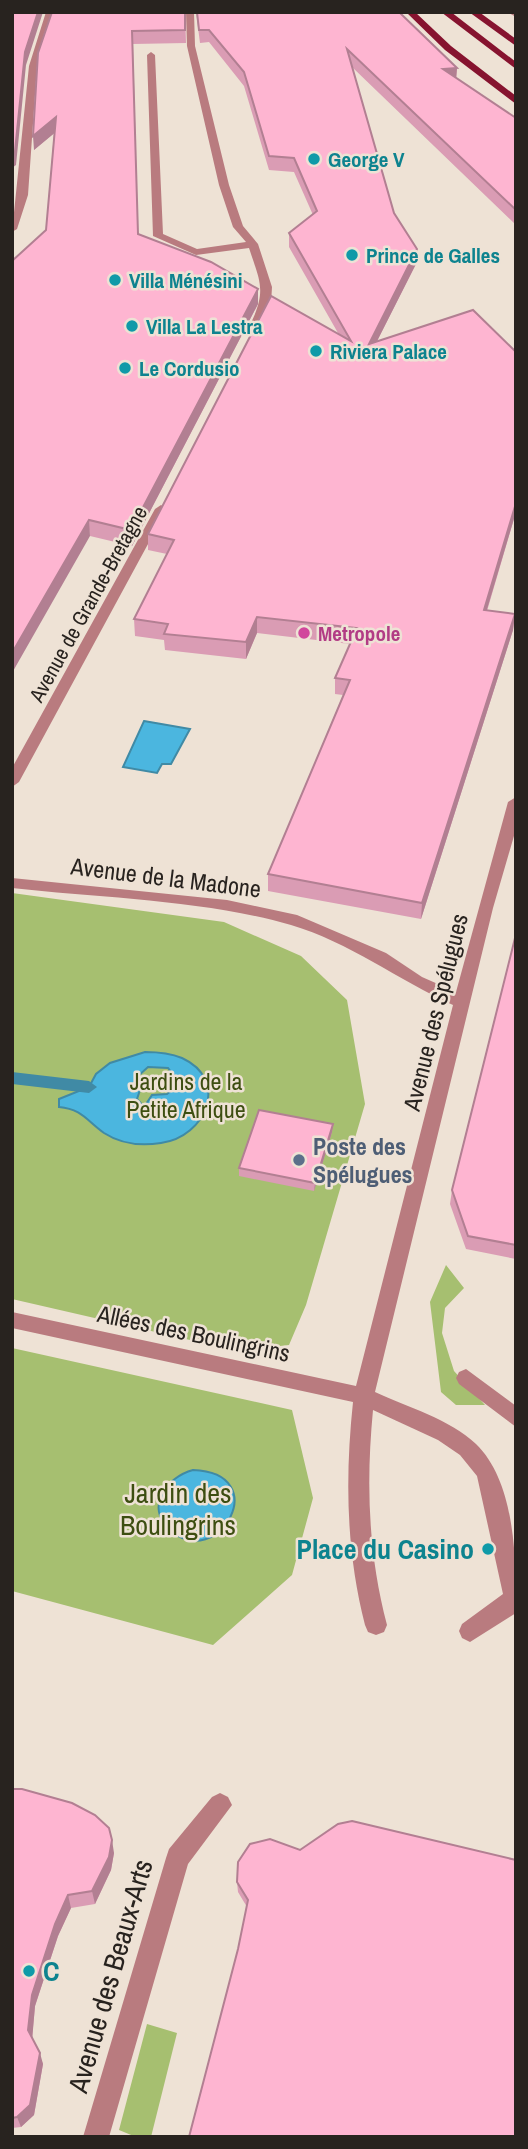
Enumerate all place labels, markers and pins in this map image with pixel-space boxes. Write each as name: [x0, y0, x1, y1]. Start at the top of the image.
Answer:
place label: George V: [328, 145, 405, 174]
marker: George V: [306, 151, 322, 167]
place label: Prince de Galles: [366, 241, 500, 270]
marker: Prince de Galles: [344, 247, 360, 263]
place label: Villa Ménésini: [129, 266, 243, 295]
marker: Villa Ménésini: [107, 272, 123, 288]
place label: Villa La Lestra: [146, 312, 263, 341]
marker: Villa La Lestra: [124, 318, 140, 334]
place label: Riviera Palace: [330, 337, 447, 366]
marker: Riviera Palace: [308, 343, 324, 359]
place label: Le Cordusio: [139, 354, 239, 383]
marker: Le Cordusio: [117, 360, 133, 376]
place label: Metropole: [318, 619, 400, 648]
marker: Metropole: [296, 625, 312, 641]
place label: Poste des Spélugues: [313, 1130, 413, 1190]
marker: Poste des Spélugues: [291, 1152, 307, 1168]
place label: Place du Casino: [297, 1530, 474, 1568]
marker: Place du Casino: [480, 1541, 496, 1557]
place label: C: [43, 1952, 60, 1990]
marker: C: [21, 1963, 37, 1979]

